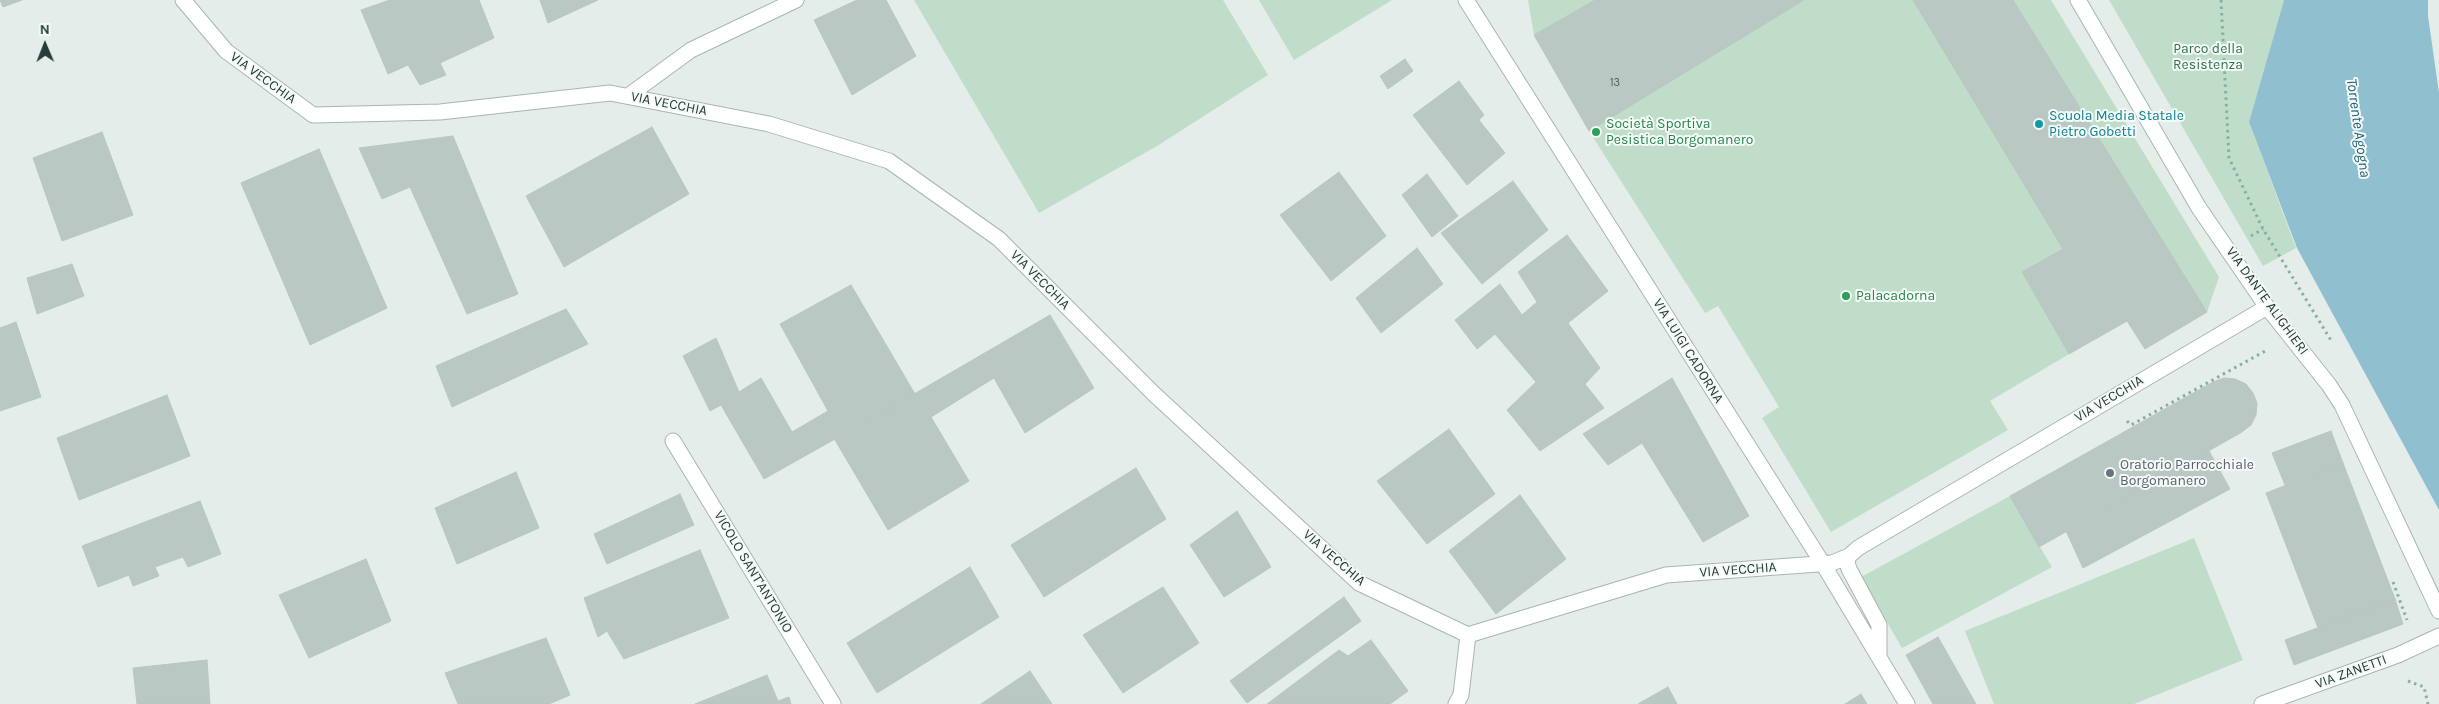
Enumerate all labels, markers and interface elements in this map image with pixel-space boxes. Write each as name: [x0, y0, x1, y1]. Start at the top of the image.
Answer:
north arrow: [20, 20, 70, 70]
text: N: [40, 21, 50, 38]
park label: Parco della Resistenza: [2173, 41, 2243, 74]
street label: VIA VECCHIA: [227, 48, 299, 108]
house number: 13: [1610, 76, 1620, 90]
water label: Torrente Agogna: [2342, 77, 2374, 179]
street label: VIA VECCHIA: [629, 88, 709, 120]
place label: Scuola Media Statale Pietro Gobetti: [2049, 108, 2184, 140]
place label: Società Sportiva Pesistica Borgomanero: [1606, 116, 1753, 148]
marker: Scuola Media Statale Pietro Gobetti: [2033, 118, 2045, 130]
marker: Società Sportiva Pesistica Borgomanero: [1590, 126, 1602, 138]
street label: VIA DANTE ALIGHIERI: [2222, 244, 2312, 358]
street label: VIA VECCHIA: [1007, 247, 1073, 313]
place label: Palacadorna: [1856, 288, 1935, 304]
marker: Palacadorna: [1840, 290, 1852, 302]
street label: VIA LUIGI CADORNA: [1649, 296, 1727, 406]
street label: VIA VECCHIA: [2072, 372, 2146, 426]
place label: Oratorio Parrocchiale Borgomanero: [2120, 457, 2254, 490]
marker: Oratorio Parrocchiale Borgomanero: [2104, 467, 2116, 479]
street label: VICOLO SANT'ANTONIO: [710, 508, 796, 636]
street label: VIA VECCHIA: [1299, 526, 1369, 590]
street label: VIA VECCHIA: [1699, 559, 1777, 581]
street label: VIA ZANETTI: [2313, 651, 2389, 693]

